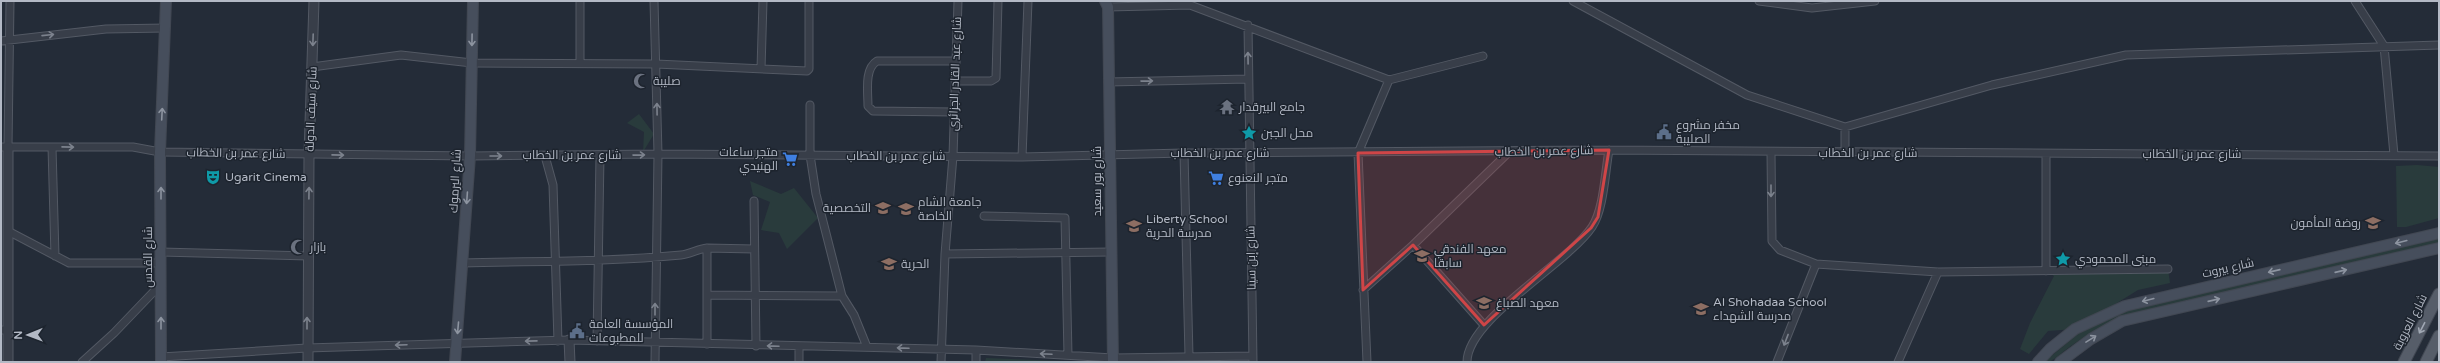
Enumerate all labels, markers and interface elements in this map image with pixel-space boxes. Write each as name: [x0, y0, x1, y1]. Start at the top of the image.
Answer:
street label: شارع عبد القادر الجزائري: [946, 16, 967, 132]
one-way arrow: [41, 31, 54, 39]
one-way arrow: [309, 33, 317, 46]
one-way arrow: [468, 33, 476, 46]
one-way arrow: [1244, 52, 1252, 65]
street label: شارع سيف الدولة: [303, 66, 320, 152]
mosque icon: صليبة: [632, 72, 650, 90]
place label: صليبة: [653, 74, 681, 88]
one-way arrow: [1140, 77, 1153, 85]
temple icon: جامع البيرقدار: [1218, 98, 1236, 116]
place label: جامع البيرقدار: [1238, 100, 1305, 115]
one-way arrow: [653, 103, 661, 116]
one-way arrow: [159, 108, 166, 121]
place label: مخفر مشروع الصليبة: [1676, 118, 1740, 146]
public building icon: مخفر مشروع الصليبة: [1655, 123, 1673, 141]
place icon: محل الجبن: [1240, 124, 1258, 142]
place label: محل الجبن: [1261, 126, 1313, 140]
one-way arrow: [61, 143, 74, 151]
street label: شارع عمر بن الخطاب: [1494, 143, 1594, 160]
street label: شارع عمر بن الخطاب: [186, 145, 286, 162]
place label: متجر ساعات الهنيدي: [719, 145, 778, 176]
street label: شارع بور سعيد: [1090, 146, 1105, 216]
street label: شارع عمر بن الخطاب: [1171, 146, 1269, 161]
street label: شارع عمر بن الخطاب: [1819, 146, 1917, 161]
street label: شارع عمر بن الخطاب: [2143, 147, 2241, 162]
street label: شارع عمر بن الخطاب: [523, 148, 621, 163]
street label: شارع اليرموك: [446, 149, 465, 213]
street label: شارع عمر بن الخطاب: [847, 149, 945, 164]
supermarket icon: متجر ساعات الهنيدي: [781, 150, 799, 168]
one-way arrow: [331, 151, 344, 158]
one-way arrow: [632, 151, 645, 158]
one-way arrow: [489, 152, 502, 160]
theatre icon: Ugarit Cinema: [204, 168, 222, 186]
supermarket icon: متجر النعنوع: [1207, 169, 1225, 187]
place label: Ugarit Cinema: [225, 170, 307, 184]
place label: متجر النعنوع: [1228, 171, 1288, 186]
one-way arrow: [1767, 184, 1775, 197]
one-way arrow: [157, 187, 165, 200]
one-way arrow: [305, 187, 313, 200]
one-way arrow: [464, 191, 471, 204]
place label: جامعة الشام الخاصة: [918, 195, 982, 223]
school or university icon: التخصصية: [874, 199, 892, 217]
school or university icon: جامعة الشام الخاصة: [897, 200, 915, 218]
place label: التخصصية: [823, 201, 871, 215]
place label: Liberty School مدرسة الحرية: [1146, 212, 1228, 240]
school or university icon: روضة المأمون: [2364, 214, 2382, 232]
place label: روضة المأمون: [2291, 215, 2361, 230]
school or university icon: Liberty School مدرسة الحرية: [1125, 217, 1143, 235]
street label: شارع إبن سينا: [1243, 225, 1260, 291]
street label: شارع القدس: [141, 226, 156, 288]
mosque icon: بازار: [289, 238, 307, 256]
one-way arrow: [2395, 238, 2408, 246]
place label: بازار: [309, 240, 326, 254]
place label: معهد الفندقي سابقا: [1434, 242, 1506, 270]
school or university icon: معهد الفندقي سابقا: [1413, 247, 1431, 265]
place icon: مبنى المحمودي: [2054, 250, 2072, 268]
place label: مبنى المحمودي: [2075, 252, 2156, 269]
school or university icon: الحرية: [880, 255, 898, 273]
street label: شارع بيروت: [2201, 255, 2256, 282]
place label: الحرية: [901, 257, 929, 271]
one-way arrow: [2334, 266, 2347, 274]
one-way arrow: [2268, 268, 2281, 276]
street label: شارع العروبة: [2390, 292, 2431, 353]
school or university icon: معهد الصباغ: [1475, 294, 1493, 312]
place label: Al Shohadaa School مدرسة الشهداء: [1713, 295, 1827, 323]
place label: معهد الصباغ: [1496, 296, 1559, 311]
one-way arrow: [2207, 296, 2220, 303]
one-way arrow: [2142, 297, 2155, 304]
school or university icon: Al Shohadaa School مدرسة الشهداء: [1692, 300, 1710, 318]
one-way arrow: [651, 303, 659, 316]
north arrow: [8, 315, 48, 355]
one-way arrow: [157, 317, 165, 330]
one-way arrow: [303, 317, 311, 330]
place label: المؤسسة العامة للمطبوعات: [589, 317, 673, 345]
one-way arrow: [454, 321, 461, 334]
public building icon: المؤسسة العامة للمطبوعات: [568, 322, 586, 340]
one-way arrow: [2418, 322, 2425, 334]
text: N: [12, 331, 25, 340]
one-way arrow: [1782, 333, 1790, 345]
one-way arrow: [2085, 334, 2097, 342]
one-way arrow: [525, 337, 538, 345]
one-way arrow: [395, 341, 408, 349]
one-way arrow: [767, 343, 780, 350]
one-way arrow: [897, 345, 910, 352]
one-way arrow: [1040, 350, 1053, 358]

